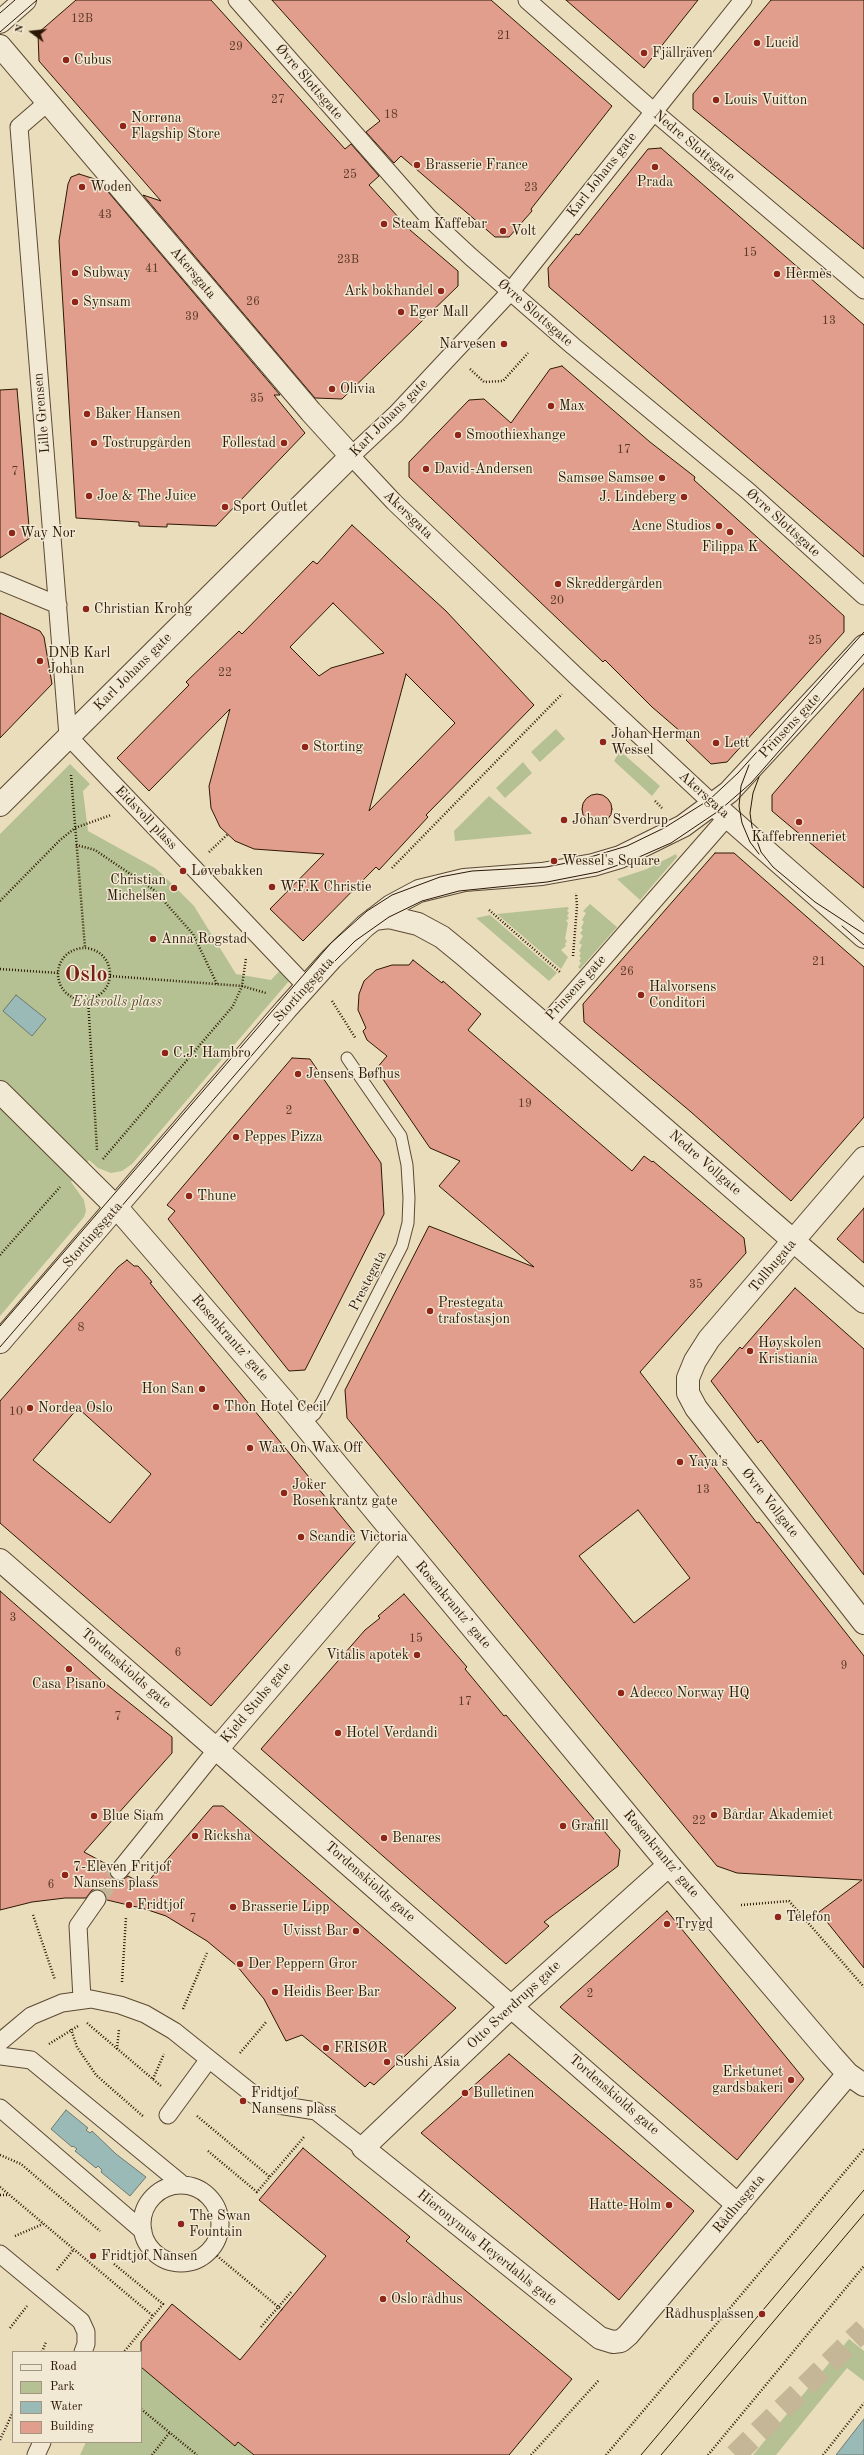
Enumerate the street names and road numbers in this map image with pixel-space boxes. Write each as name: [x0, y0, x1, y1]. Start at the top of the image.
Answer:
street label: Øvre Slottsgate: [272, 41, 346, 123]
street label: Nedre Slottsgate: [650, 107, 738, 185]
street label: Karl Johans gate: [564, 129, 640, 221]
street label: Akersgata: [166, 244, 220, 302]
street label: Øvre Slottsgate: [494, 276, 576, 350]
street label: Lille Grensen: [30, 372, 54, 454]
street label: Karl Johans gate: [347, 376, 431, 460]
street label: Øvre Slottsgate: [742, 485, 824, 561]
street label: Akersgata: [380, 487, 436, 543]
street label: Karl Johans gate: [91, 630, 175, 714]
street label: Prinsens gate: [756, 690, 824, 762]
street label: Akersgata: [675, 768, 733, 822]
street label: Eidsvoll plass: [111, 783, 181, 853]
street label: Prinsens gate: [542, 952, 610, 1024]
street label: Stortingsgata: [270, 954, 338, 1026]
street label: Nedre Vollgate: [665, 1127, 745, 1199]
street label: Stortingsgata: [60, 1198, 126, 1272]
street label: Tollbugata: [746, 1236, 800, 1296]
street label: Prestegata: [346, 1248, 390, 1314]
street label: Rosenkrantz’ gate: [188, 1291, 272, 1385]
street label: Øvre Vollgate: [738, 1465, 802, 1541]
street label: Rosenkrantz’ gate: [411, 1558, 495, 1652]
street label: Tordenskiolds gate: [77, 1625, 175, 1713]
street label: Kjeld Stubs gate: [217, 1659, 295, 1747]
street label: Rosenkrantz’ gate: [619, 1807, 703, 1901]
street label: Tordenskiolds gate: [321, 1838, 419, 1926]
street label: Otto Sverdrups gate: [464, 1957, 564, 2053]
street label: Tordenskiolds gate: [565, 2051, 663, 2139]
street label: Rådhusgata: [710, 2171, 768, 2237]
street label: Hieronymus Heyerdahls gate: [414, 2186, 560, 2310]

